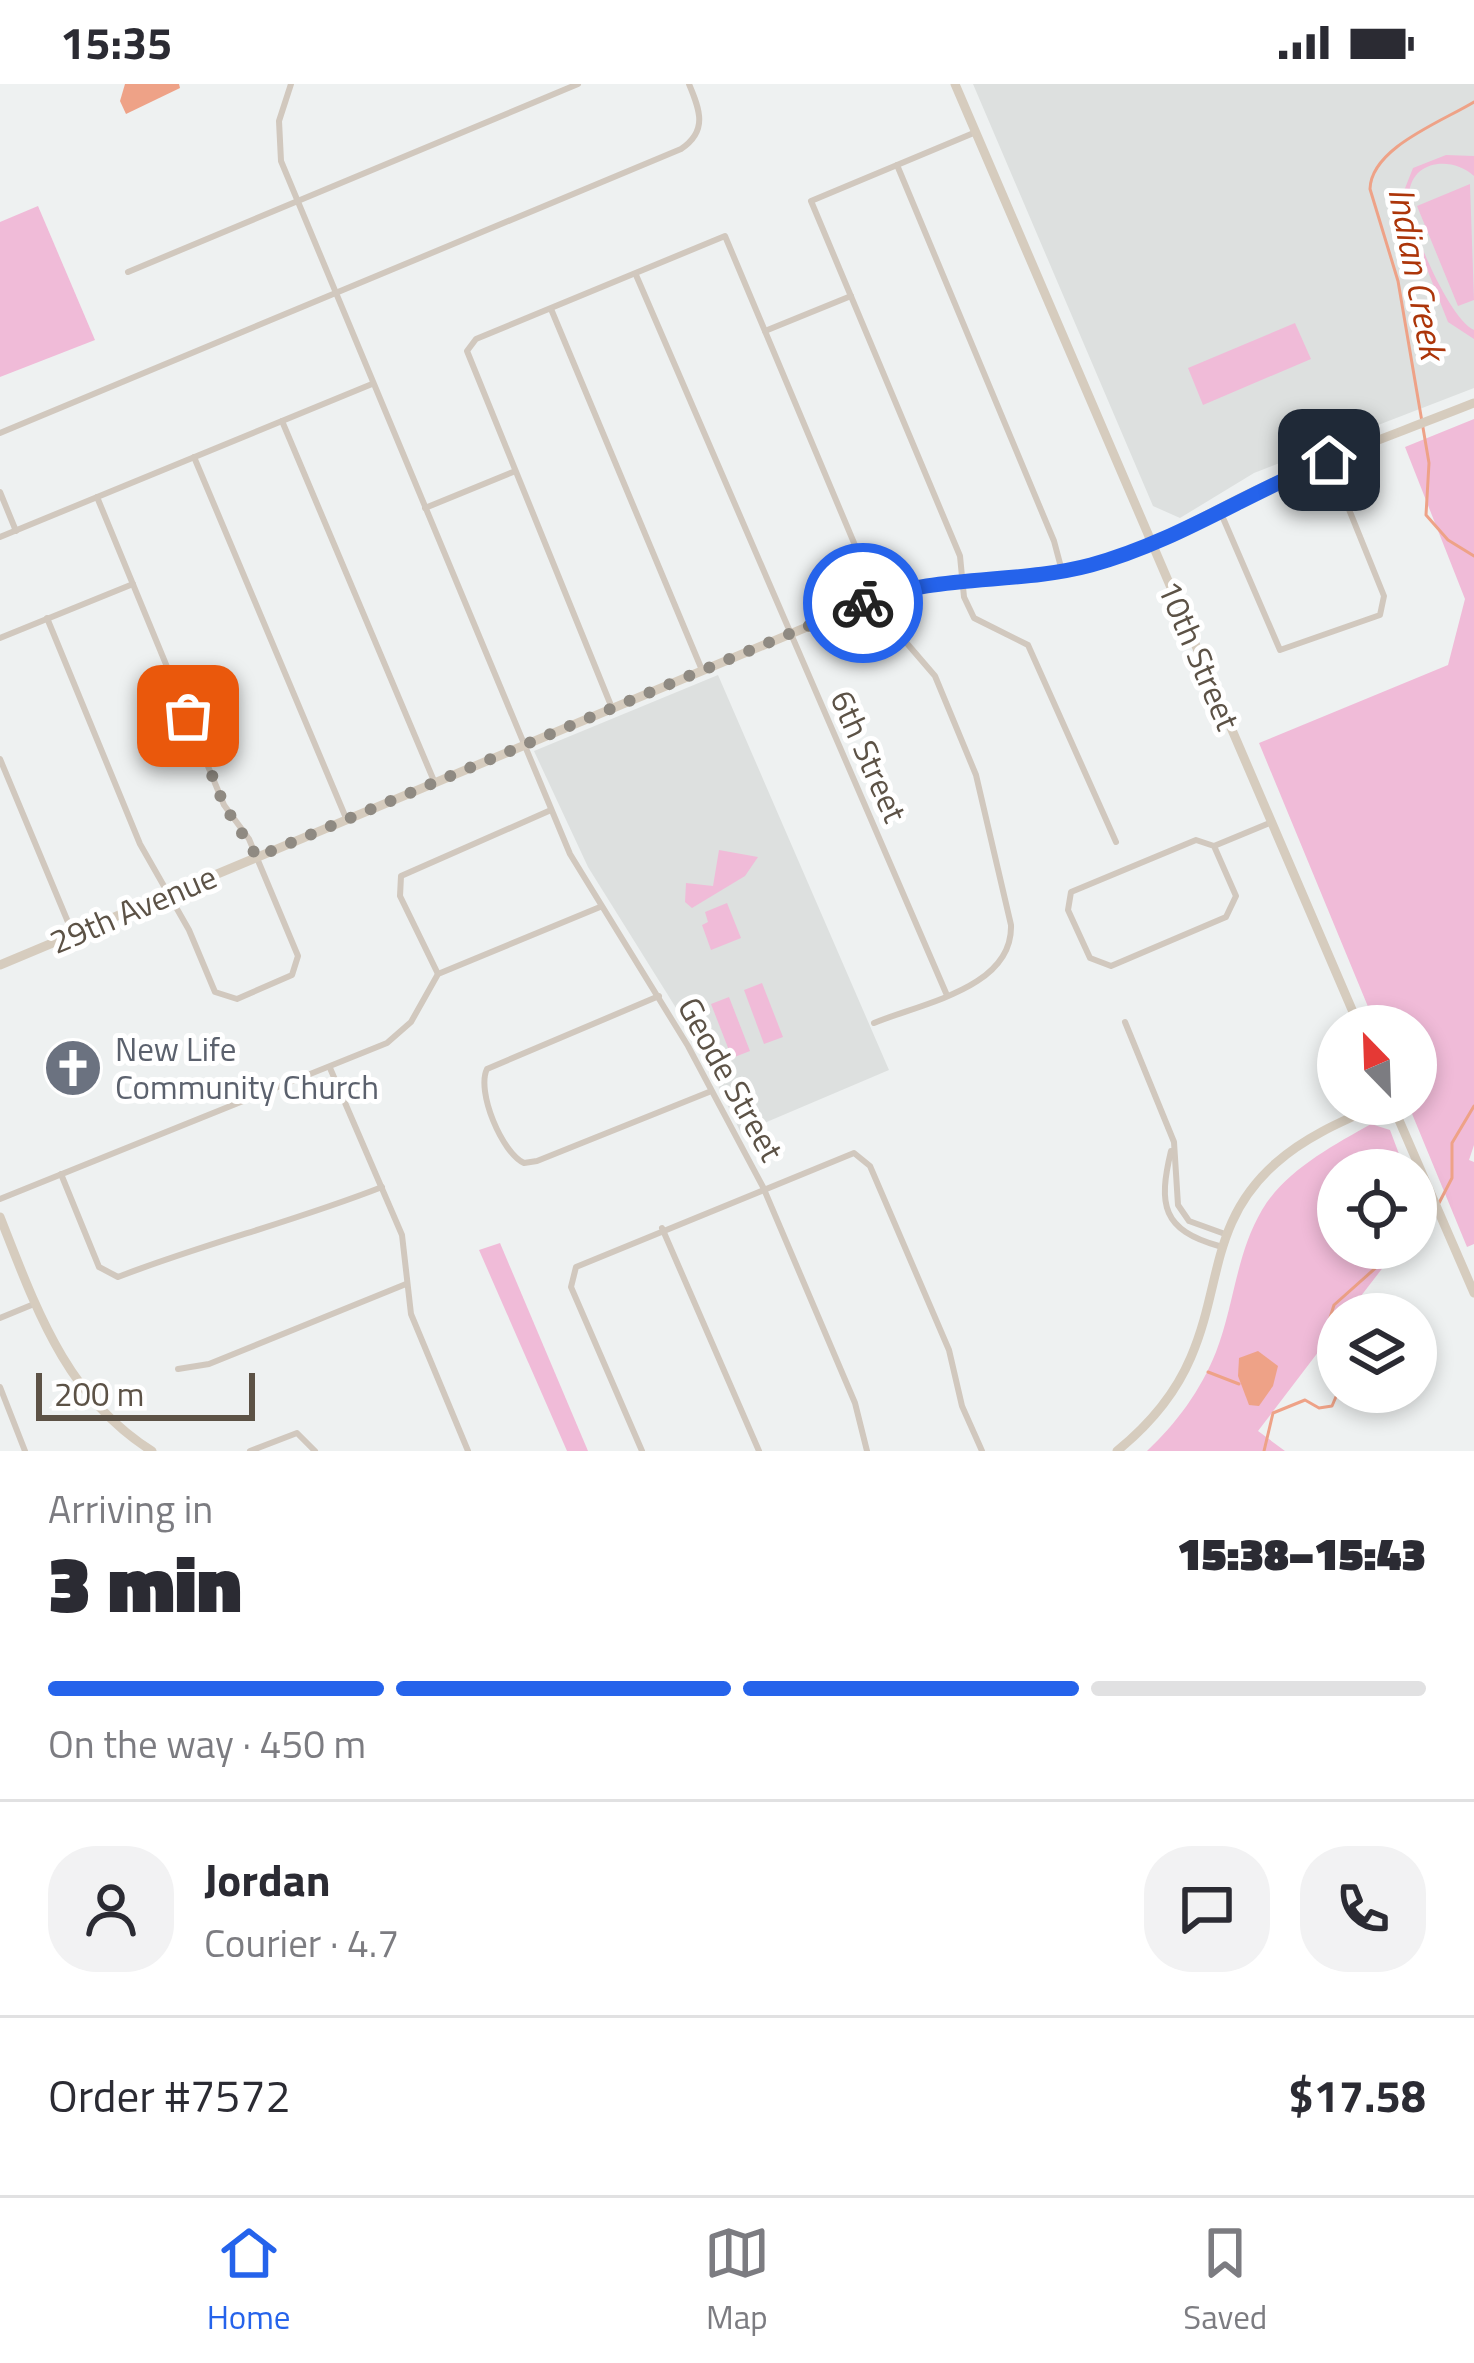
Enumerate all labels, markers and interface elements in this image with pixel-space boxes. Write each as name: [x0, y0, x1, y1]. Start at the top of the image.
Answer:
text: 15:35: [60, 8, 172, 76]
water label: Indian Creek: [1374, 182, 1462, 367]
pin: [1278, 409, 1380, 511]
icon: home: [1296, 427, 1362, 493]
courier: [803, 543, 923, 663]
icon: bike: [830, 570, 896, 636]
street label: 10th Street: [1145, 572, 1253, 738]
pin: [137, 665, 239, 767]
street label: 6th Street: [818, 682, 921, 831]
icon: bag: [155, 683, 221, 749]
street label: 29th Avenue: [42, 851, 224, 967]
street label: Geode Street: [665, 988, 797, 1171]
north arrow: [1317, 1005, 1437, 1125]
map controls: [1317, 1005, 1437, 1413]
place label: New Life Community Church: [115, 1024, 379, 1112]
church icon: New Life Community Church: [42, 1037, 104, 1099]
button: locate: [1317, 1149, 1437, 1269]
button: layers: [1317, 1293, 1437, 1413]
scale bar: [36, 1367, 255, 1420]
text: 200 m: [54, 1369, 144, 1419]
text: Arriving in: [48, 1479, 213, 1538]
text: 15:38–15:43: [1177, 1519, 1426, 1587]
text: 3 min: [48, 1524, 242, 1642]
text: On the way · 450 m: [48, 1714, 366, 1773]
text: Jordan: [204, 1845, 331, 1913]
button: person: [48, 1846, 174, 1972]
button: chat: [1144, 1846, 1270, 1972]
button: phone: [1300, 1846, 1426, 1972]
text: Courier · 4.7: [204, 1913, 399, 1972]
text: Order #7572: [48, 2061, 291, 2129]
text: $17.58: [1288, 2061, 1426, 2129]
tab: Home: [207, 2220, 291, 2342]
tab: Map: [704, 2220, 770, 2342]
tab: Saved: [1183, 2220, 1267, 2342]

